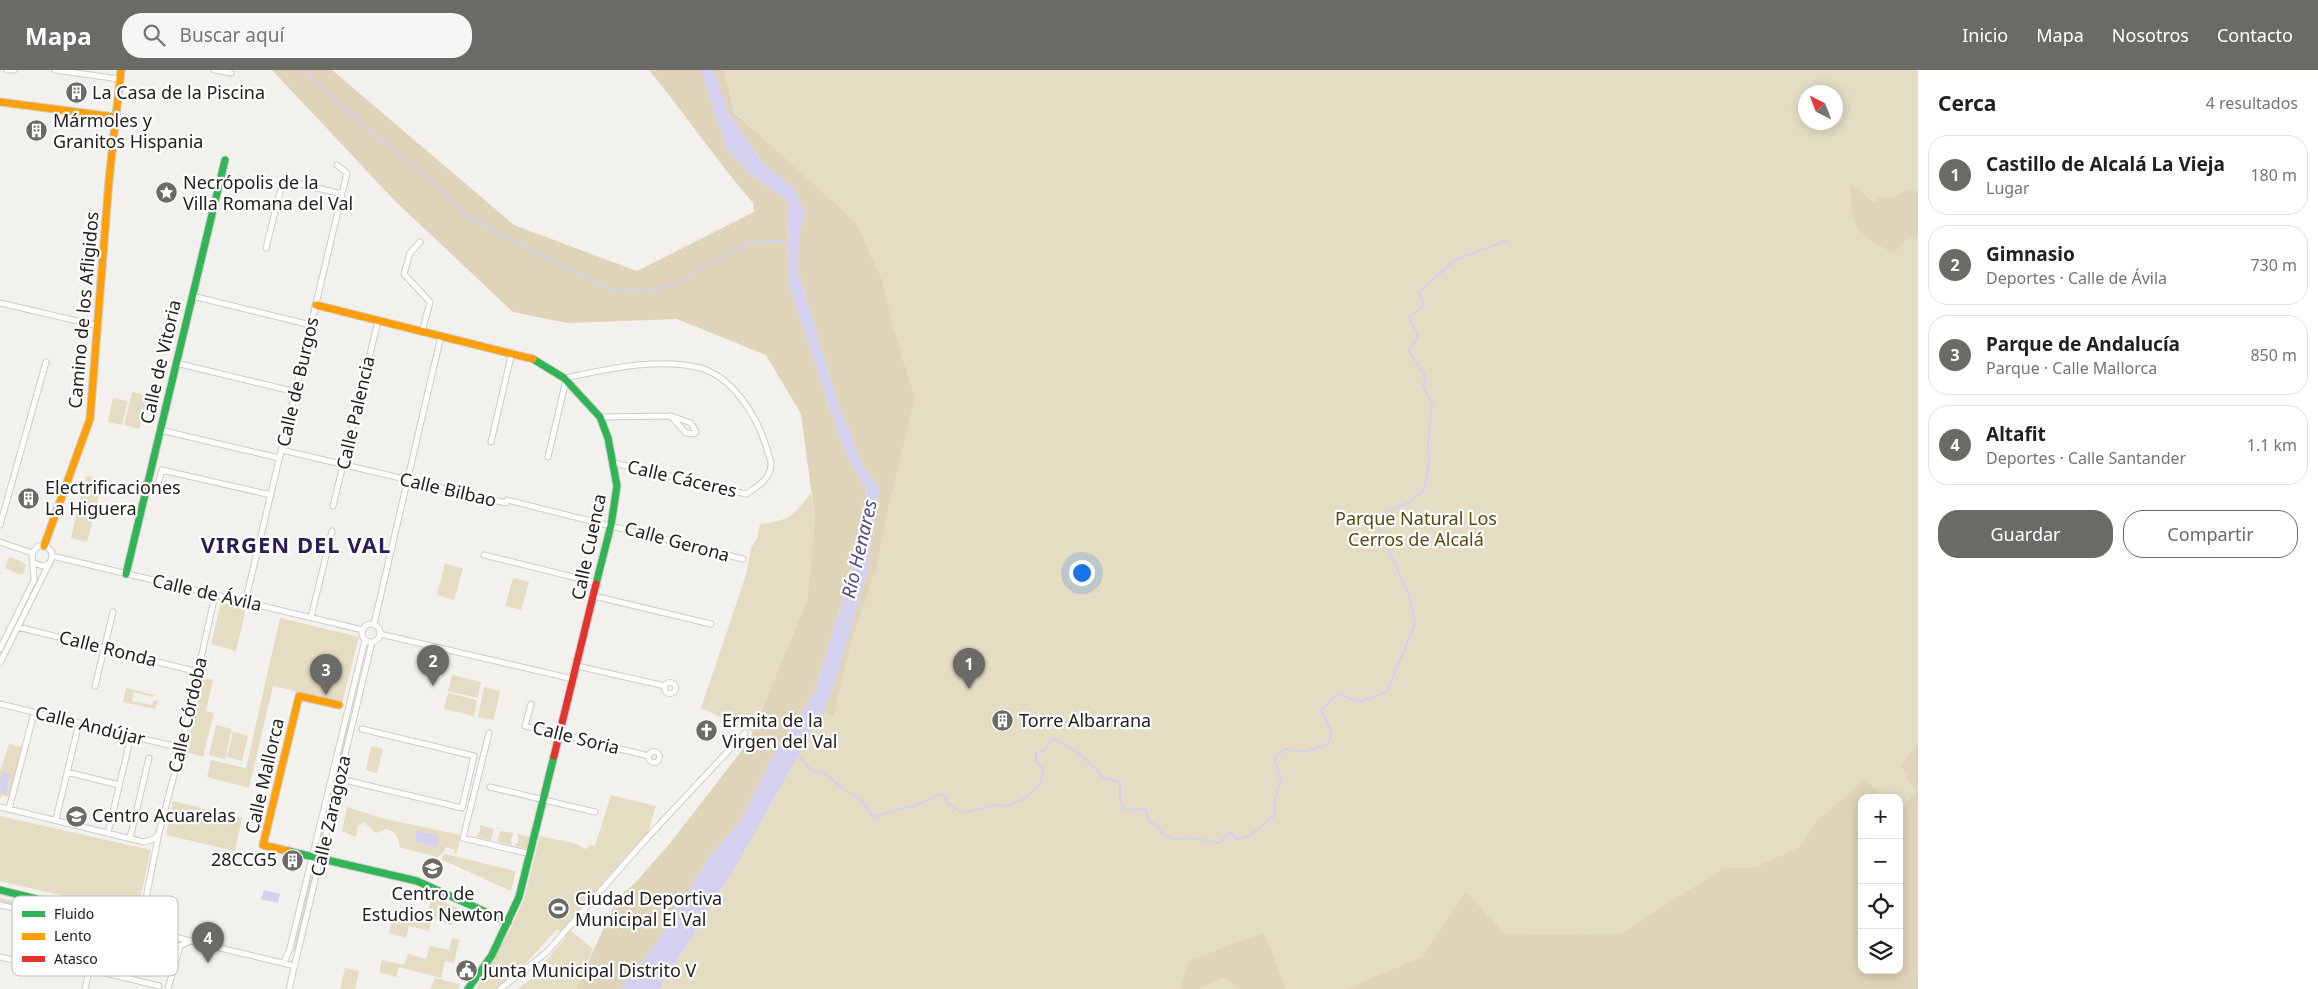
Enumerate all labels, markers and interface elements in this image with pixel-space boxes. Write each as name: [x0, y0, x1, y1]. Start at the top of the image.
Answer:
search box: [122, 13, 472, 58]
text: Mapa: [25, 19, 92, 52]
icon: search: [140, 21, 168, 49]
text: Buscar aquí: [180, 22, 284, 48]
text: Inicio: [1962, 23, 2008, 47]
text: Mapa: [2036, 23, 2084, 47]
text: Nosotros: [2112, 23, 2189, 47]
text: Contacto: [2217, 23, 2293, 47]
place label: La Casa de la Piscina: [92, 80, 265, 104]
building icon: La Casa de la Piscina: [64, 81, 88, 105]
north arrow: [1798, 85, 1843, 130]
text: Cerca: [1938, 89, 1996, 117]
text: 4 resultados: [2206, 92, 2298, 114]
place label: Mármoles y Granitos Hispania: [53, 108, 203, 153]
building icon: Mármoles y Granitos Hispania: [25, 119, 49, 143]
text: Castillo de Alcalá La Vieja: [1986, 151, 2225, 177]
text: 1: [1950, 164, 1960, 186]
text: 180 m: [2250, 164, 2297, 186]
place label: Necrópolis de la Villa Romana del Val: [183, 170, 353, 215]
text: Lugar: [1986, 177, 2030, 199]
place icon: Necrópolis de la Villa Romana del Val: [155, 181, 179, 205]
street label: Camino de los Afligidos: [62, 210, 104, 409]
text: Gimnasio: [1986, 241, 2075, 267]
text: 2: [1950, 254, 1960, 276]
text: 730 m: [2250, 254, 2297, 276]
text: Deportes · Calle de Ávila: [1986, 267, 2167, 289]
street label: Calle de Vitoria: [134, 297, 186, 426]
street label: Calle de Burgos: [270, 315, 324, 449]
text: Parque de Andalucía: [1986, 331, 2180, 357]
text: 3: [1950, 344, 1960, 366]
text: 850 m: [2250, 344, 2297, 366]
street label: Calle Palencia: [330, 354, 380, 472]
text: Parque · Calle Mallorca: [1986, 357, 2157, 379]
text: Altafit: [1986, 421, 2046, 447]
text: 4: [1950, 434, 1960, 456]
text: 1.1 km: [2247, 434, 2297, 456]
text: Deportes · Calle Santander: [1986, 447, 2186, 469]
street label: Calle Cáceres: [625, 454, 739, 502]
street label: Calle Bilbao: [397, 466, 499, 512]
place label: Electrificaciones La Higuera: [45, 475, 181, 520]
building icon: Electrificaciones La Higuera: [17, 486, 41, 510]
street label: Calle Cuenca: [565, 491, 611, 602]
water label: Río Henares: [835, 497, 883, 601]
park label: Parque Natural Los Cerros de Alcalá: [1335, 506, 1497, 551]
button: Guardar: [1938, 510, 2113, 558]
button: Compartir: [2123, 510, 2298, 558]
street label: Calle Gerona: [622, 515, 733, 567]
district label: VIRGEN DEL VAL: [201, 529, 391, 559]
your location: [1069, 560, 1095, 586]
street label: Calle de Ávila: [150, 568, 264, 616]
street label: Calle Ronda: [57, 624, 160, 672]
pin: 2: [417, 645, 449, 686]
pin: 1: [953, 648, 985, 689]
pin: 3: [310, 654, 342, 695]
street label: Calle Córdoba: [162, 655, 212, 775]
street label: Calle Andújar: [33, 700, 148, 750]
place label: Ermita de la Virgen del Val: [722, 708, 837, 753]
place label: Torre Albarrana: [1019, 708, 1151, 732]
building icon: Torre Albarrana: [991, 709, 1015, 733]
street label: Calle Soria: [530, 715, 622, 759]
street label: Calle Mallorca: [239, 716, 289, 836]
church icon: Ermita de la Virgen del Val: [694, 719, 718, 743]
street label: Calle Zaragoza: [304, 753, 356, 879]
map controls: [1858, 794, 1903, 974]
button: +: [1858, 794, 1903, 839]
place label: Centro Acuarelas: [92, 803, 236, 827]
school or university icon: Centro Acuarelas: [64, 804, 88, 828]
button: −: [1858, 839, 1903, 884]
place label: 28CCG5: [211, 847, 277, 871]
building icon: 28CCG5: [281, 848, 305, 872]
school or university icon: Centro de Estudios Newton: [421, 857, 445, 881]
place label: Centro de Estudios Newton: [362, 881, 504, 926]
button: locate: [1858, 884, 1903, 929]
place label: Ciudad Deportiva Municipal El Val: [575, 886, 722, 931]
legend: [12, 896, 178, 976]
sports icon: Ciudad Deportiva Municipal El Val: [547, 897, 571, 921]
text: Fluido: [54, 904, 94, 923]
pin: 4: [192, 922, 224, 963]
text: Lento: [54, 926, 91, 945]
button: layers: [1858, 929, 1903, 974]
text: Atasco: [54, 949, 98, 968]
place label: Junta Municipal Distrito V: [481, 958, 696, 982]
public building icon: Junta Municipal Distrito V: [455, 959, 479, 983]

